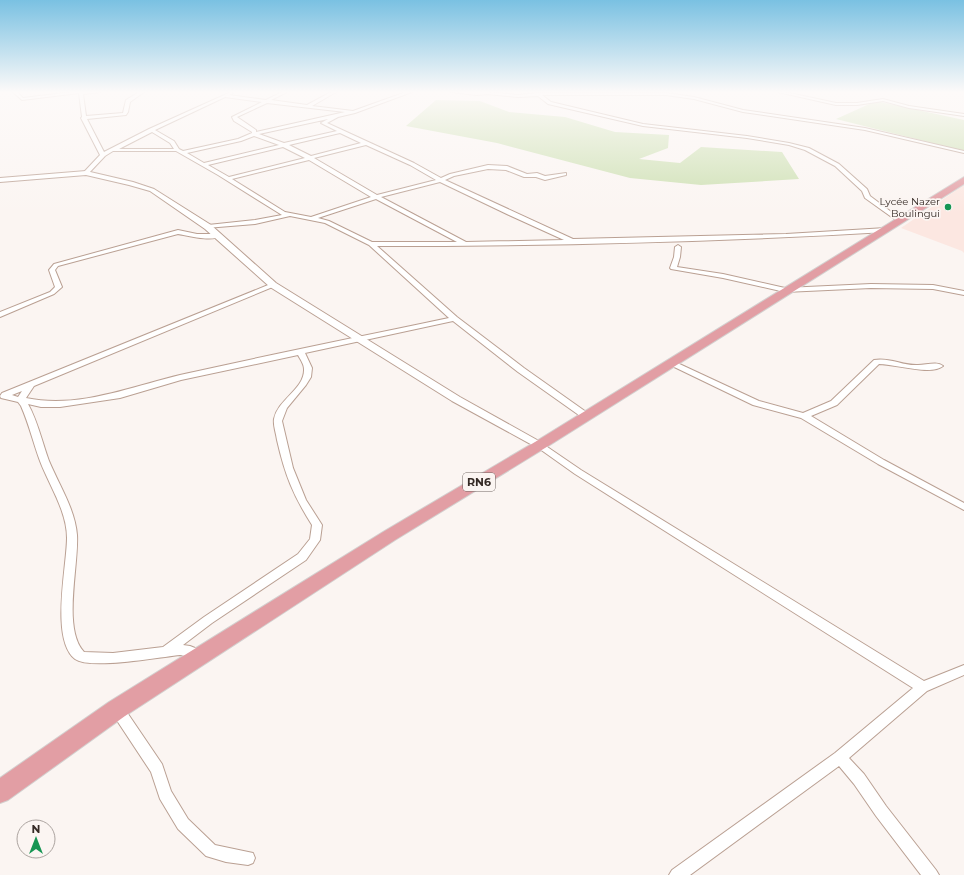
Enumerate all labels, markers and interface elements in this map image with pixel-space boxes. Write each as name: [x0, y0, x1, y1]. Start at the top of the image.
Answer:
place label: Lycée Nazer Boulingui: [879, 195, 940, 220]
marker: Lycée Nazer Boulingui: [943, 202, 953, 212]
road number: RN6: [463, 473, 495, 491]
north arrow: [16, 819, 56, 859]
text: N: [32, 822, 40, 836]

